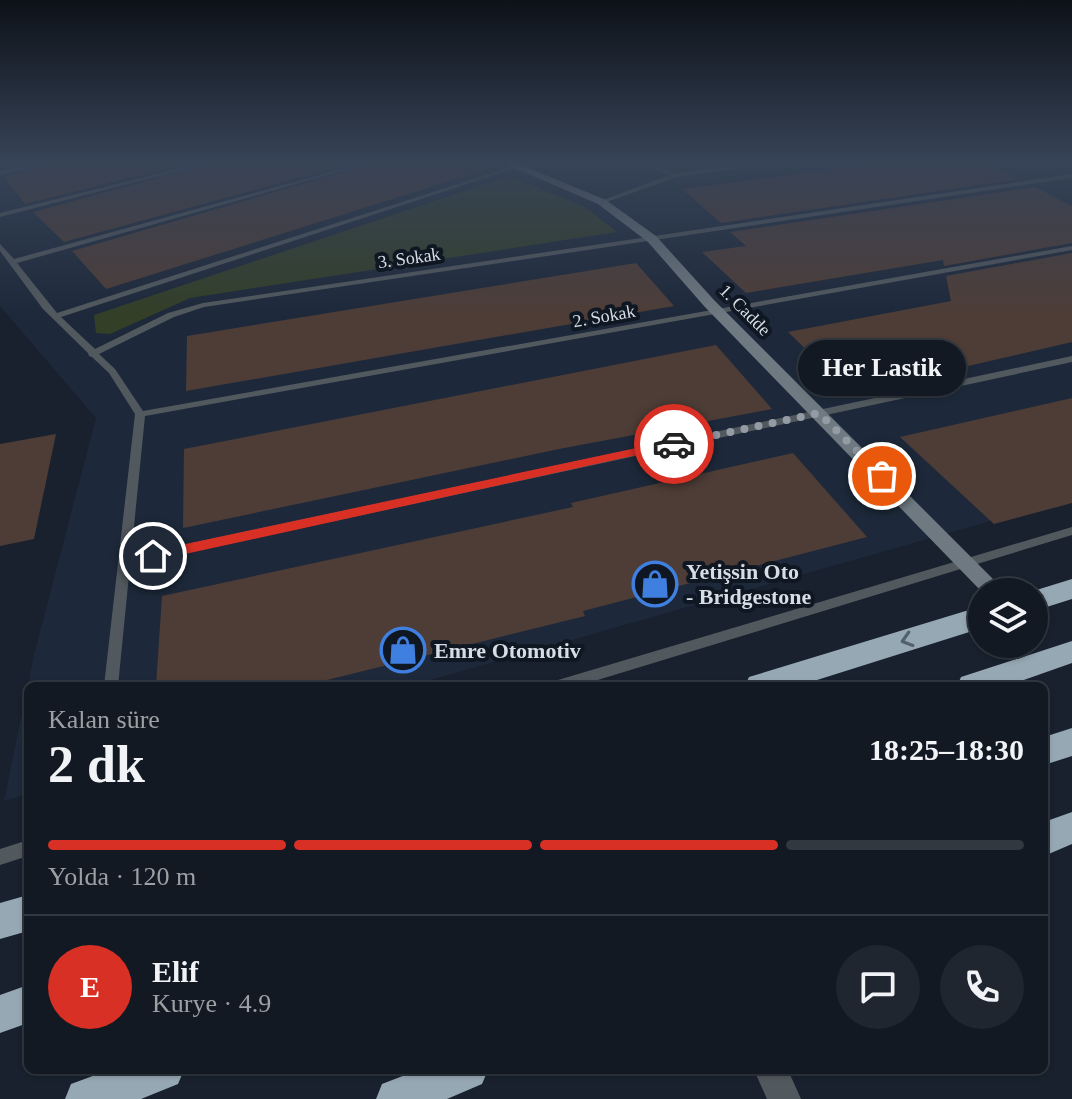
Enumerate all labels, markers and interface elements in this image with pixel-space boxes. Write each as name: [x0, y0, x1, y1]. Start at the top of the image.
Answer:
street label: 3. Sokak: [376, 244, 442, 272]
street label: 1. Cadde: [715, 280, 775, 340]
street label: 2. Sokak: [571, 301, 637, 331]
callout: Her Lastik: [798, 340, 966, 396]
text: Her Lastik: [822, 353, 942, 382]
courier: [634, 404, 714, 484]
icon: car: [652, 422, 696, 466]
pin: [848, 442, 916, 510]
icon: bag: [860, 454, 904, 498]
pin: [119, 522, 187, 590]
icon: home: [131, 534, 175, 578]
place label: Yetişsin Oto - Bridgestone: [686, 559, 812, 609]
shop icon: Yetişsin Oto - Bridgestone: [631, 560, 679, 608]
map controls: [968, 578, 1048, 658]
button: layers: [968, 578, 1048, 658]
shop icon: Emre Otomotiv: [379, 626, 427, 674]
one-way arrow: [901, 631, 915, 647]
place label: Emre Otomotiv: [434, 638, 581, 663]
text: Kalan süre: [48, 705, 160, 734]
text: 18:25–18:30: [869, 733, 1024, 766]
text: 2 dk: [48, 736, 145, 793]
text: Yolda · 120 m: [48, 862, 196, 891]
button: chat: [836, 945, 920, 1029]
button: phone: [940, 945, 1024, 1029]
text: Elif: [152, 955, 199, 988]
text: E: [80, 970, 100, 1003]
text: Kurye · 4.9: [152, 989, 271, 1018]

